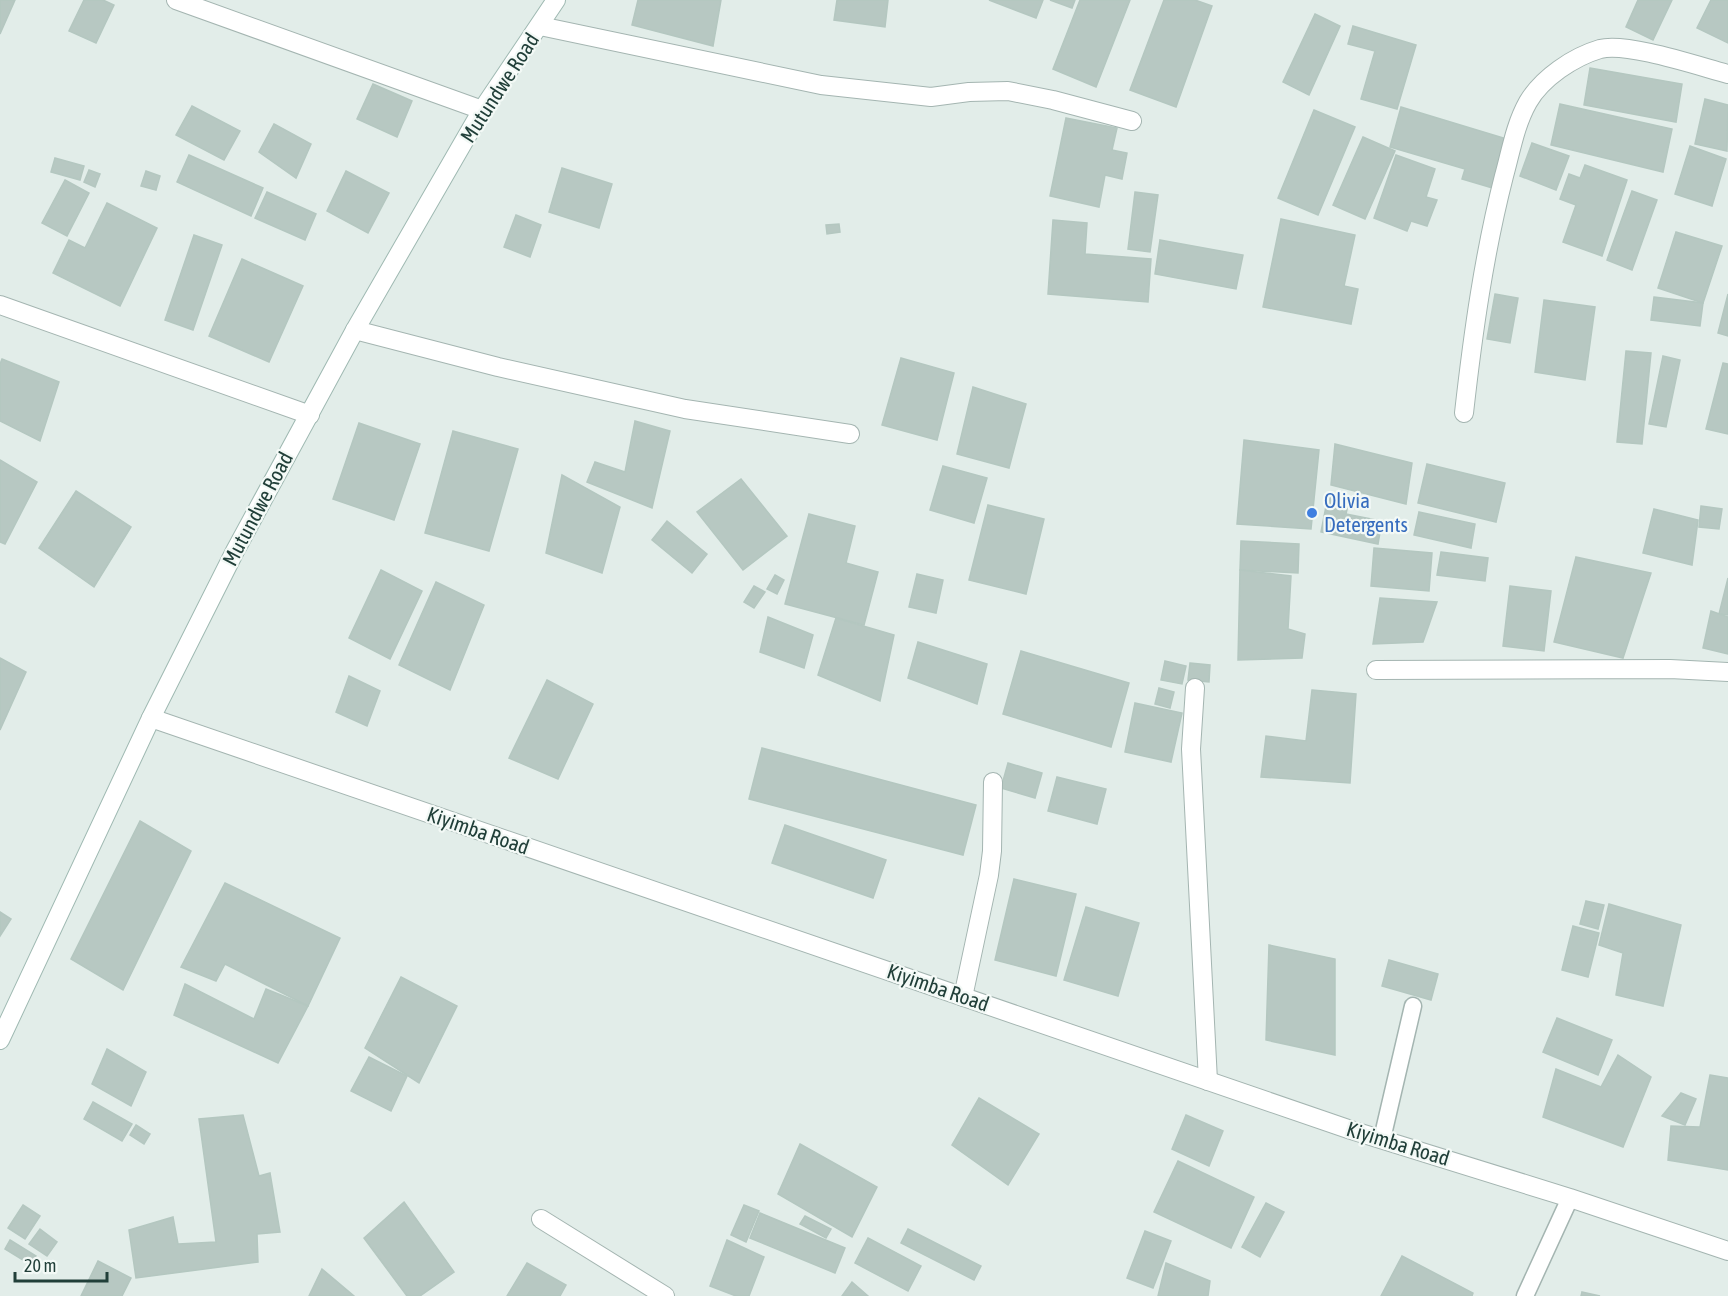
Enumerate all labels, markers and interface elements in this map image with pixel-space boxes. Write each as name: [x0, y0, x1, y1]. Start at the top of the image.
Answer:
street label: Mutundwe Road: [455, 28, 543, 147]
street label: Mutundwe Road: [217, 448, 297, 570]
place label: Olivia Detergents: [1324, 488, 1408, 536]
marker: Olivia Detergents: [1305, 506, 1319, 520]
street label: Kiyimba Road: [424, 801, 533, 859]
street label: Kiyimba Road: [884, 958, 993, 1016]
street label: Kiyimba Road: [1344, 1116, 1453, 1170]
scale bar: [15, 1245, 106, 1283]
text: 20 m: [24, 1255, 56, 1276]

